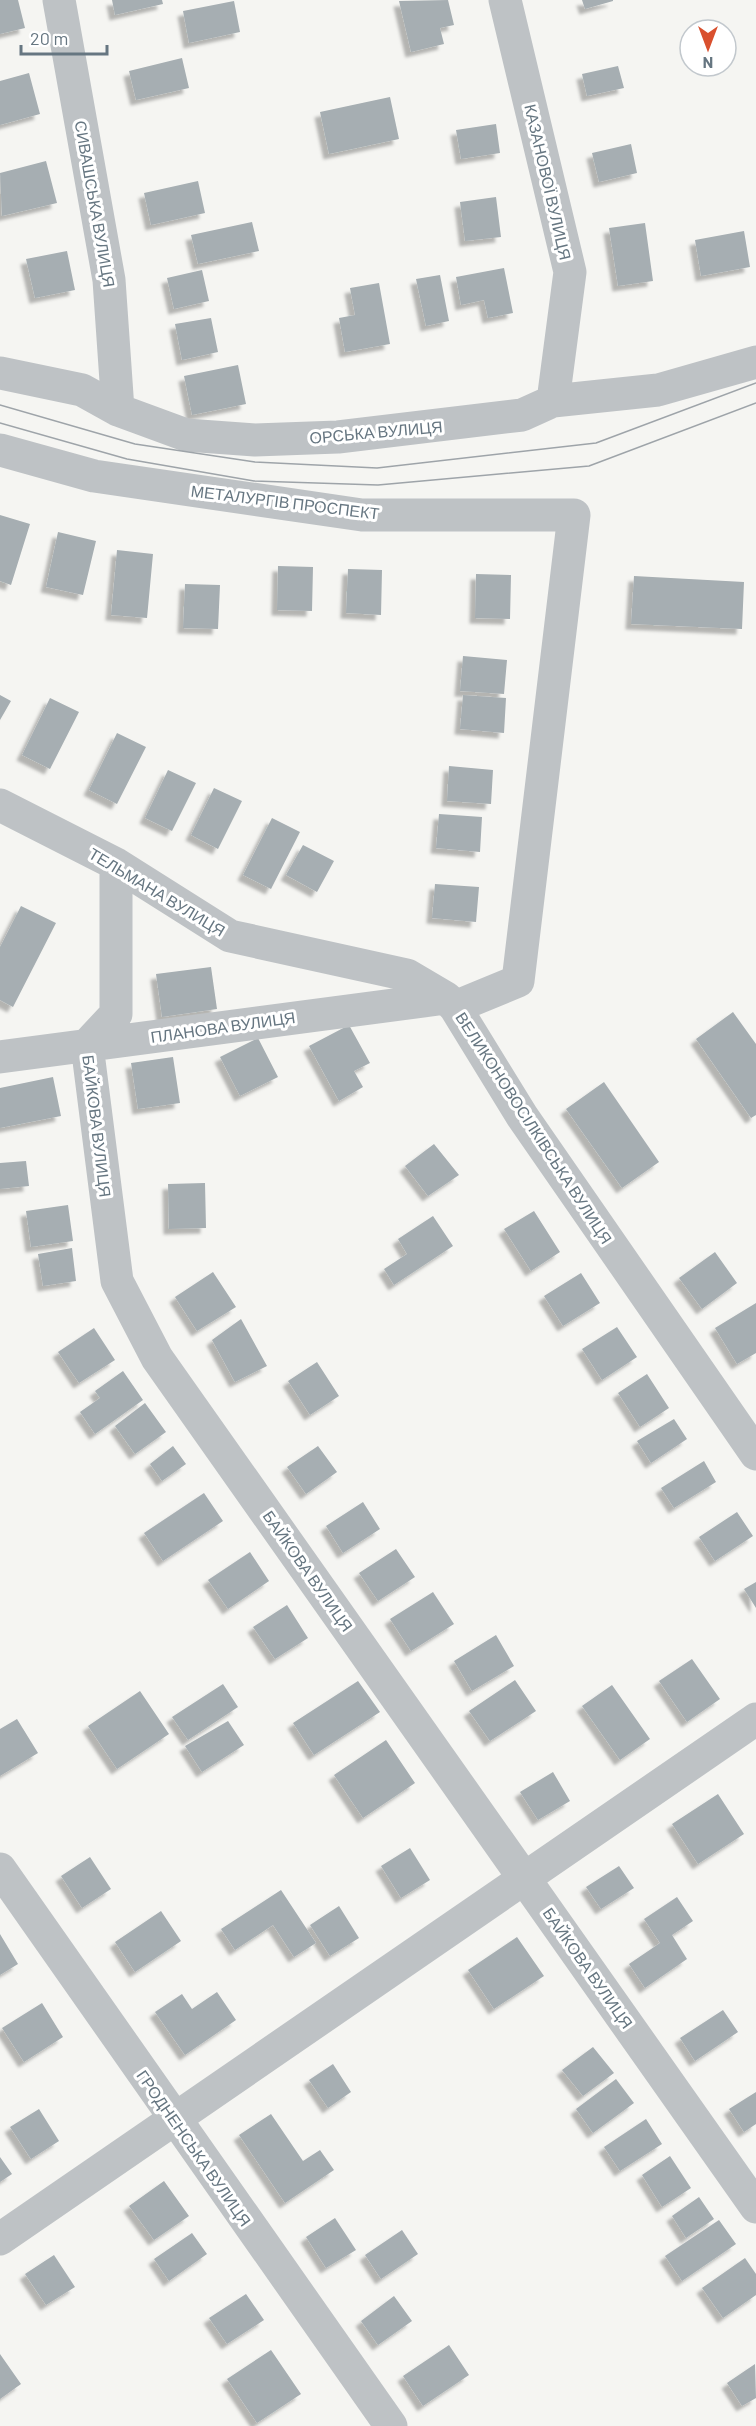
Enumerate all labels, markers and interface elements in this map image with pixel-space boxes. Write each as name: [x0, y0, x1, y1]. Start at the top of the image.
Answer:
scale bar: [21, 18, 106, 56]
north arrow: [678, 18, 738, 78]
text: 20 m: [30, 27, 68, 49]
text: N: [703, 54, 713, 73]
street label: КАЗАНОВОЇ ВУЛИЦЯ: [521, 102, 576, 262]
street label: СИВАШСЬКА ВУЛИЦЯ: [71, 119, 120, 289]
street label: ОРСЬКА ВУЛИЦЯ: [309, 416, 443, 447]
street label: МЕТАЛУРГІВ ПРОСПЕКТ: [190, 481, 381, 523]
street label: ТЕЛЬМАНА ВУЛИЦЯ: [86, 843, 229, 940]
street label: ПЛАНОВА ВУЛИЦЯ: [149, 1007, 296, 1046]
street label: ВЕЛИКОНОВОСІЛКІВСЬКА ВУЛИЦЯ: [452, 1008, 617, 1247]
street label: БАЙКОВА ВУЛИЦЯ: [79, 1054, 116, 1198]
street label: БАЙКОВА ВУЛИЦЯ: [260, 1507, 357, 1635]
street label: БАЙКОВА ВУЛИЦЯ: [540, 1904, 637, 2032]
street label: ГРОДНЕНСЬКА ВУЛИЦЯ: [133, 2066, 256, 2229]

